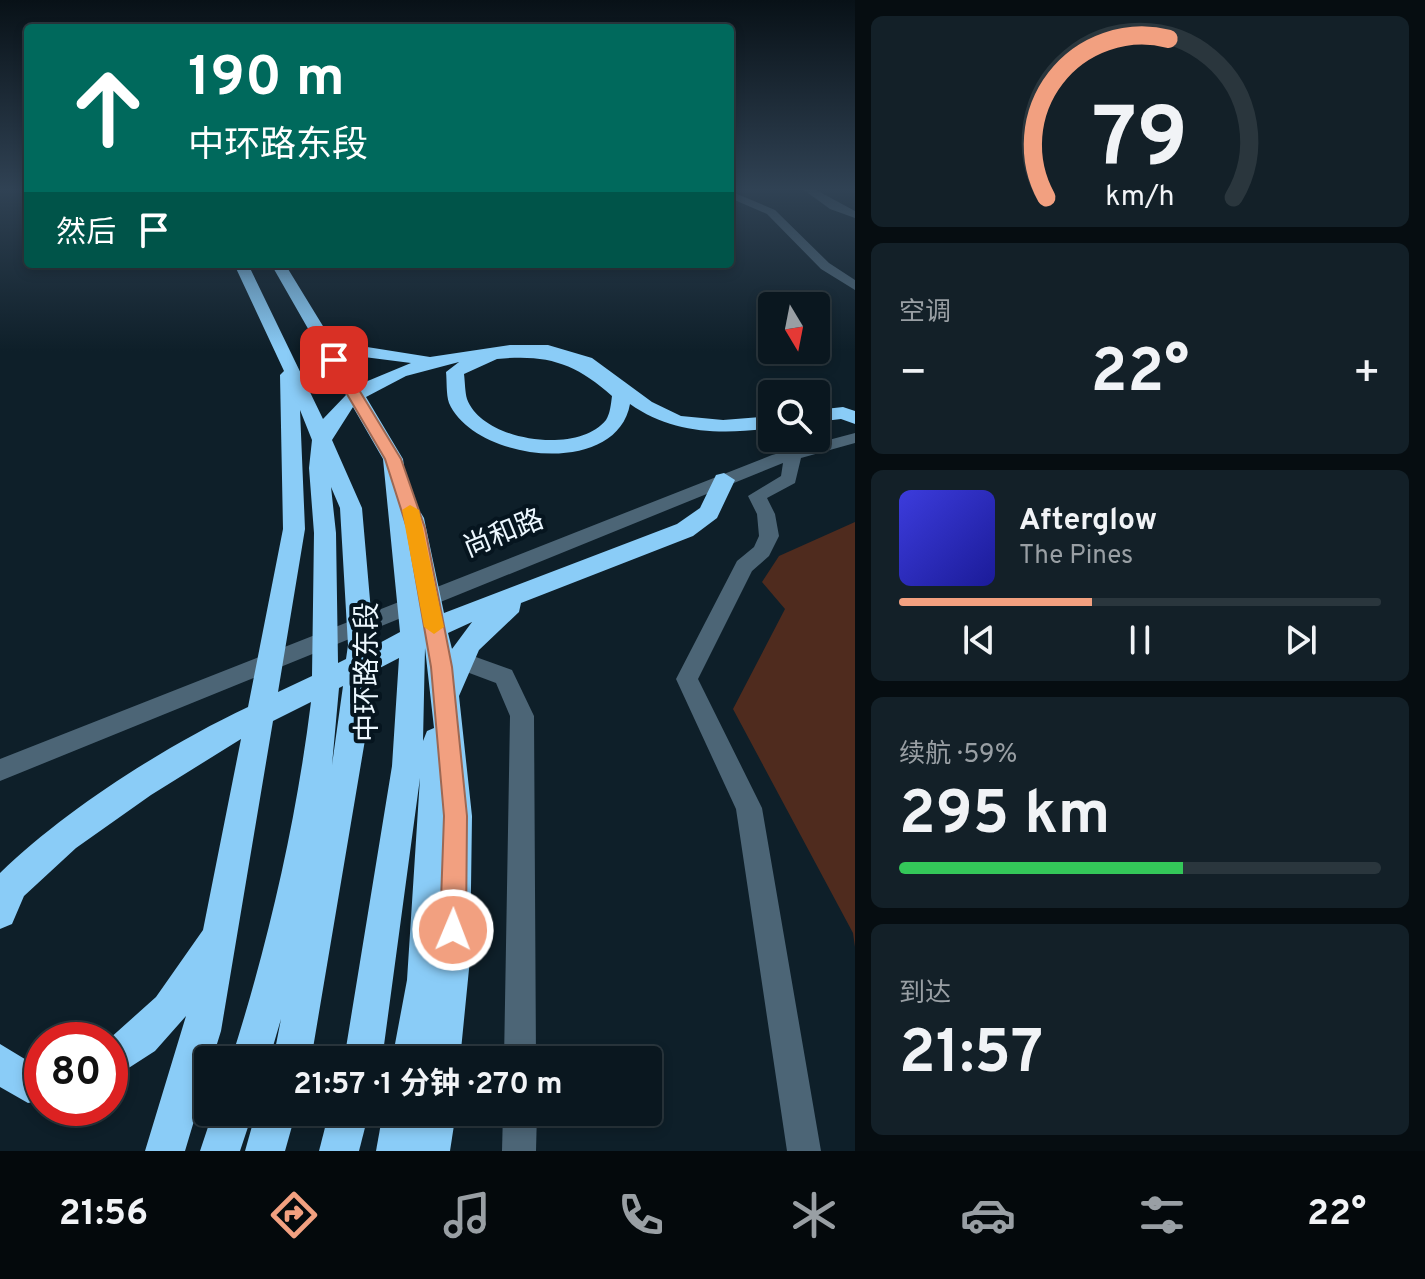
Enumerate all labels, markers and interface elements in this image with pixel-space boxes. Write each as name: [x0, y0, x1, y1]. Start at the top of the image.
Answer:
text: 190 m: [188, 45, 345, 115]
icon: ahead: [56, 56, 160, 160]
text: 79: [1092, 90, 1188, 195]
text: 中环路东段: [188, 124, 368, 170]
text: km/h: [1105, 180, 1175, 216]
icon: arrive: [132, 208, 176, 252]
text: 然后: [56, 216, 116, 253]
north arrow: [758, 292, 830, 364]
map controls: [758, 292, 830, 452]
text: 空调: [899, 297, 951, 330]
pin: [300, 326, 368, 394]
text: 22°: [1091, 337, 1189, 413]
icon: arrive: [312, 338, 356, 382]
text: −: [899, 347, 927, 403]
text: +: [1353, 347, 1381, 403]
button: search: [758, 380, 830, 452]
street label: 尚和路: [458, 503, 550, 567]
text: Afterglow: [1019, 503, 1157, 540]
text: The Pines: [1019, 540, 1133, 573]
street label: 中环路东段: [351, 602, 387, 742]
icon: previous: [957, 618, 1001, 662]
icon: pause: [1118, 618, 1162, 662]
icon: next: [1279, 618, 1323, 662]
text: 续航 · 59%: [899, 739, 1017, 772]
text: 295 km: [899, 779, 1110, 855]
position arrow: [411, 888, 495, 972]
text: 到达: [899, 978, 951, 1011]
text: 21:57: [899, 1018, 1043, 1094]
speed limit sign: 80: [24, 1022, 128, 1126]
text: 21:57 · 1 分钟 · 270 m: [293, 1067, 563, 1104]
icon: directions: [266, 1187, 322, 1243]
icon: music: [439, 1187, 495, 1243]
icon: phone: [613, 1187, 669, 1243]
icon: climate: [786, 1187, 842, 1243]
icon: car: [960, 1187, 1016, 1243]
icon: filters: [1134, 1187, 1190, 1243]
text: 21:56: [59, 1192, 148, 1238]
text: 22°: [1307, 1192, 1366, 1238]

